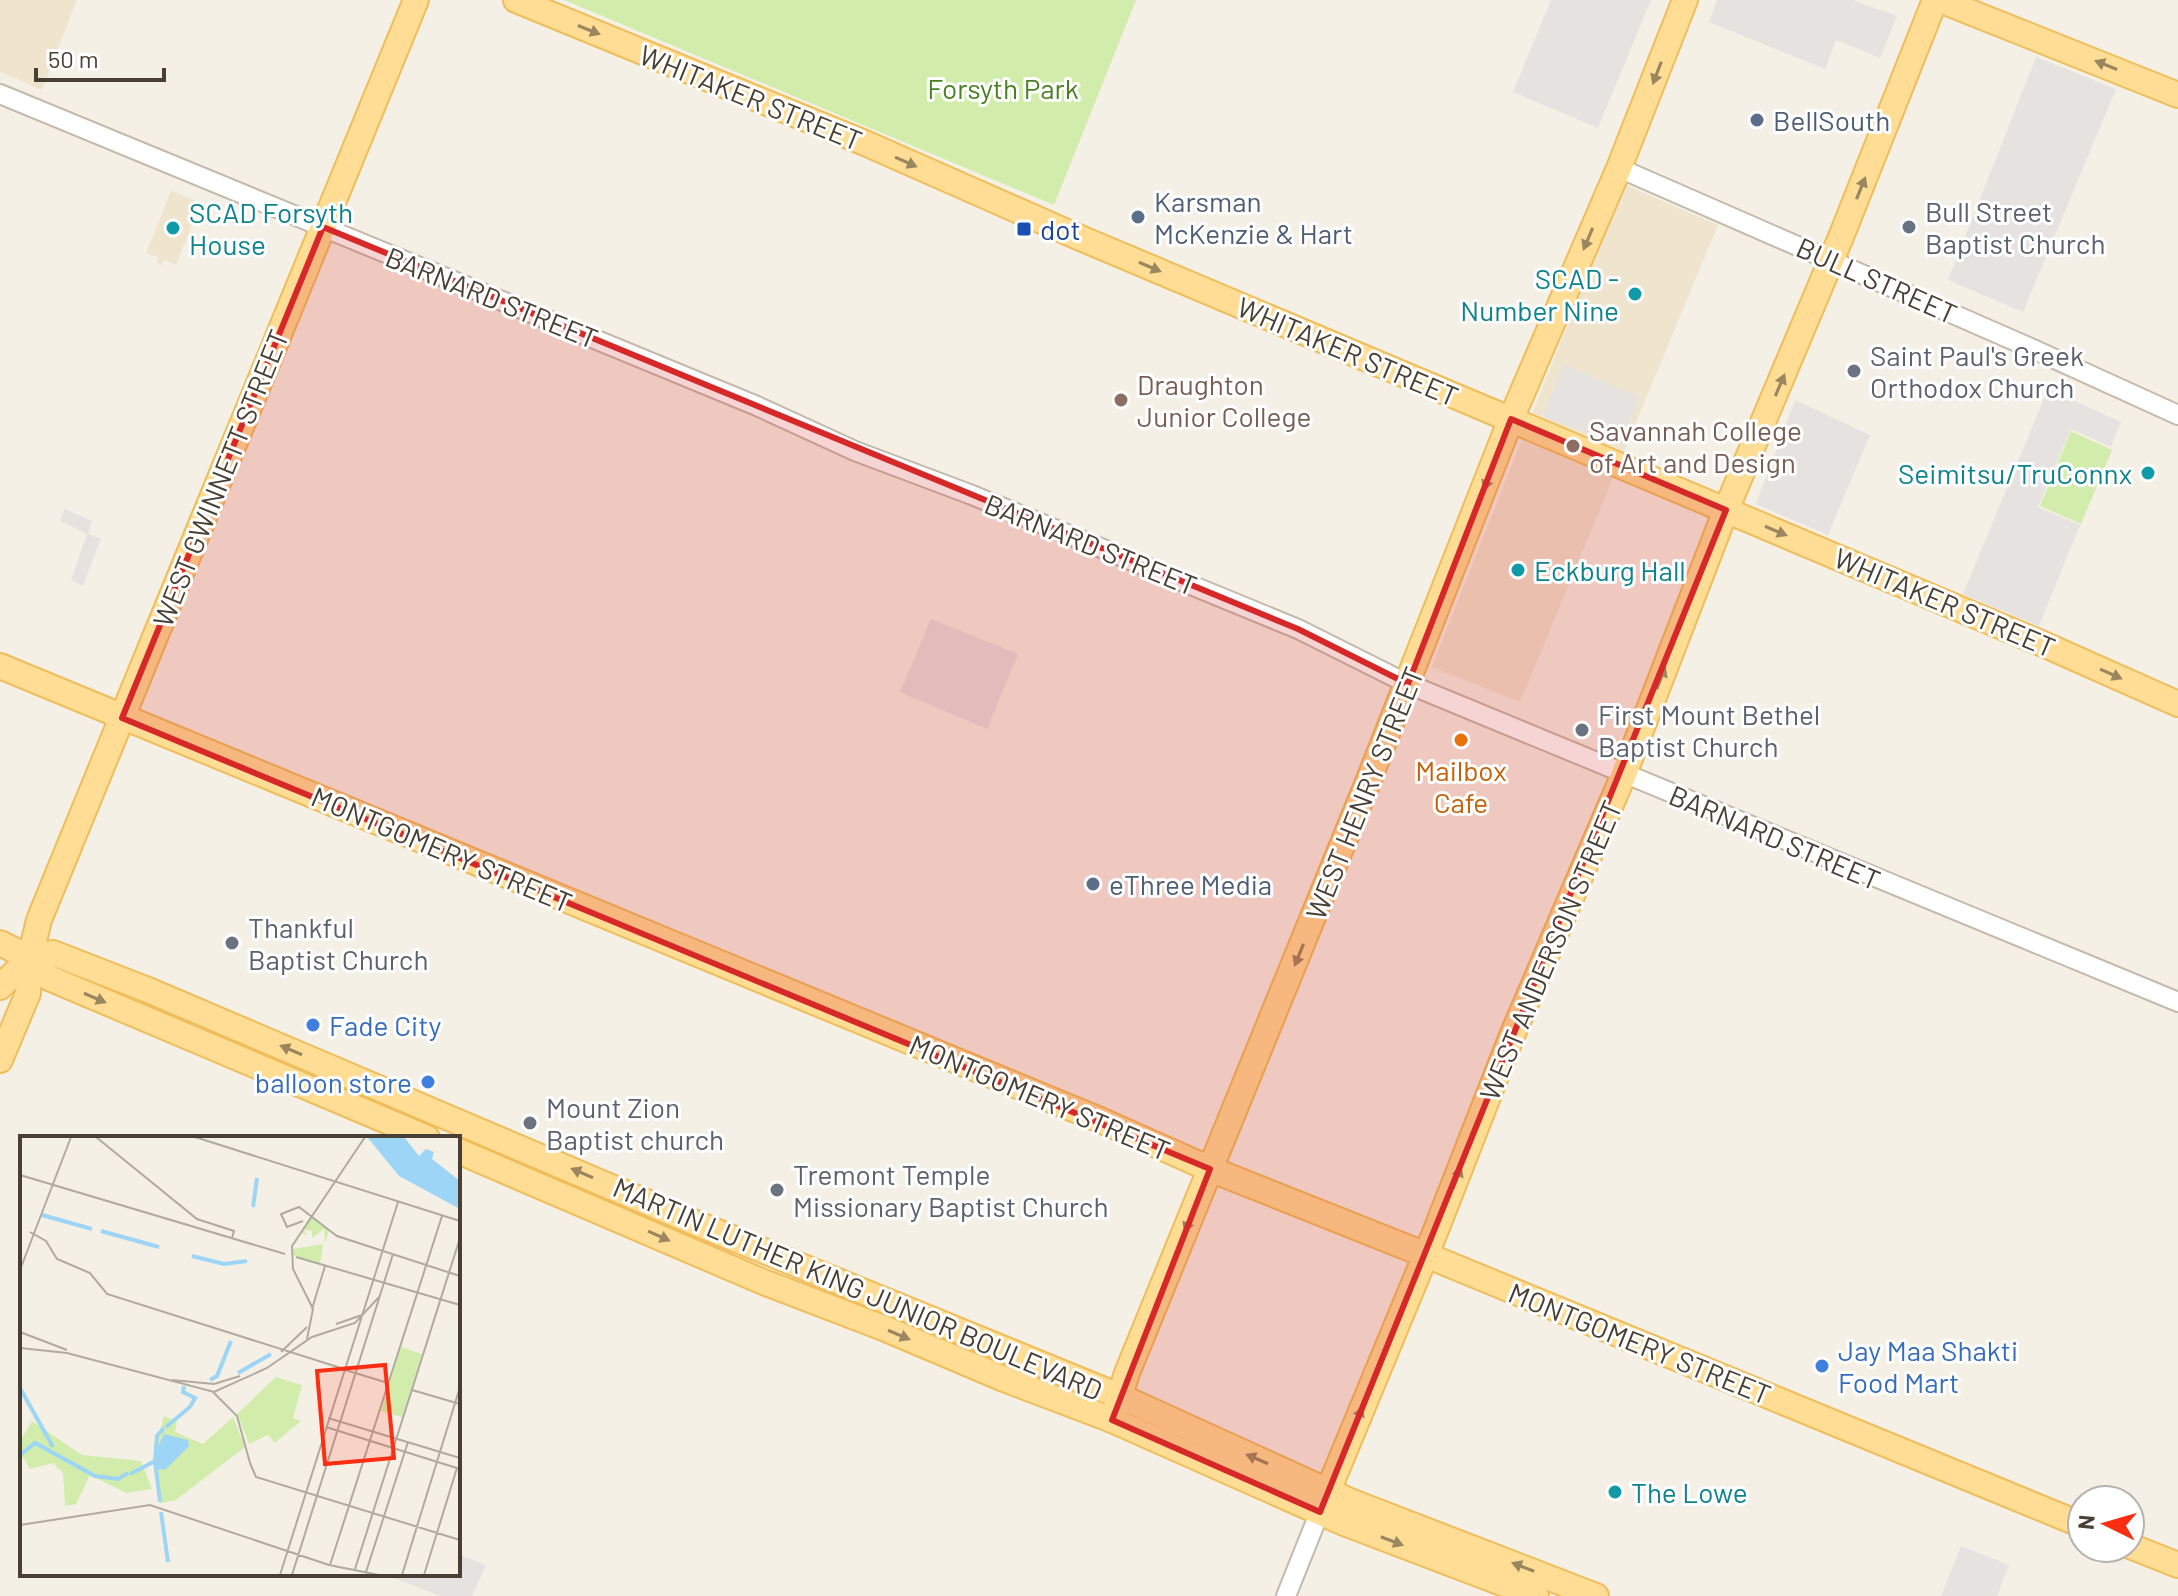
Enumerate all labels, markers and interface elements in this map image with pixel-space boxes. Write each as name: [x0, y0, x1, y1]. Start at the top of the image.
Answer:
one-way arrow: [577, 23, 600, 36]
scale bar: [36, 32, 164, 82]
street label: WHITAKER STREET: [635, 37, 867, 157]
text: 50 m: [48, 44, 99, 73]
one-way arrow: [2094, 58, 2118, 71]
one-way arrow: [1650, 61, 1663, 85]
park label: Forsyth Park: [927, 71, 1079, 105]
place label: BellSouth: [1773, 103, 1890, 137]
marker: BellSouth: [1748, 111, 1766, 129]
one-way arrow: [894, 155, 918, 168]
one-way arrow: [1855, 176, 1868, 200]
place label: Karsman McKenzie & Hart: [1154, 184, 1353, 250]
place label: Bull Street Baptist Church: [1925, 194, 2106, 260]
place label: SCAD Forsyth House: [189, 195, 353, 261]
marker: Karsman McKenzie & Hart: [1129, 208, 1147, 226]
place label: dot: [1040, 212, 1081, 246]
marker: Bull Street Baptist Church: [1900, 218, 1918, 236]
marker: SCAD Forsyth House: [164, 219, 182, 237]
marker: dot: [1015, 220, 1033, 238]
one-way arrow: [1582, 228, 1595, 251]
street label: BULL STREET: [1792, 230, 1962, 330]
street label: BARNARD STREET: [381, 239, 603, 355]
one-way arrow: [1138, 261, 1162, 274]
place label: SCAD - Number Nine: [1460, 261, 1619, 327]
marker: SCAD - Number Nine: [1626, 285, 1644, 303]
street label: WHITAKER STREET: [1232, 289, 1464, 413]
street label: WEST GWINNETT STREET: [145, 325, 295, 631]
place label: Saint Paul's Greek Orthodox Church: [1870, 338, 2084, 404]
marker: Saint Paul's Greek Orthodox Church: [1845, 362, 1863, 380]
place label: Draughton Junior College: [1137, 367, 1311, 433]
one-way arrow: [1773, 373, 1786, 397]
marker: Draughton Junior College: [1112, 391, 1130, 409]
place label: Savannah College of Art and Design: [1589, 413, 1802, 479]
marker: Savannah College of Art and Design: [1564, 437, 1582, 455]
place label: Seimitsu/TruConnx: [1898, 456, 2132, 490]
marker: Seimitsu/TruConnx: [2139, 464, 2157, 482]
one-way arrow: [1481, 467, 1494, 491]
street label: BARNARD STREET: [980, 486, 1202, 602]
one-way arrow: [1764, 525, 1788, 538]
street label: WHITAKER STREET: [1829, 540, 2061, 664]
place label: Eckburg Hall: [1534, 553, 1686, 587]
marker: Eckburg Hall: [1509, 561, 1527, 579]
street label: WEST HENRY STREET: [1298, 662, 1430, 924]
one-way arrow: [1654, 666, 1667, 690]
one-way arrow: [2099, 667, 2122, 681]
place label: First Mount Bethel Baptist Church: [1598, 697, 1820, 763]
marker: First Mount Bethel Baptist Church: [1573, 721, 1591, 739]
marker: Mailbox Cafe: [1452, 731, 1470, 749]
place label: Mailbox Cafe: [1415, 753, 1507, 819]
street label: BARNARD STREET: [1664, 777, 1886, 897]
street label: MONTGOMERY STREET: [307, 779, 577, 919]
street label: WEST ANDERSON STREET: [1471, 795, 1629, 1105]
place label: eThree Media: [1109, 867, 1272, 901]
marker: eThree Media: [1084, 875, 1102, 893]
place label: Thankful Baptist Church: [248, 910, 429, 976]
marker: Thankful Baptist Church: [223, 934, 241, 952]
one-way arrow: [1292, 943, 1305, 967]
one-way arrow: [83, 991, 107, 1004]
place label: Fade City: [329, 1008, 441, 1042]
marker: Fade City: [304, 1016, 322, 1034]
street label: MONTGOMERY STREET: [905, 1027, 1175, 1167]
one-way arrow: [279, 1044, 303, 1057]
place label: balloon store: [255, 1065, 412, 1099]
marker: balloon store: [419, 1073, 437, 1091]
place label: Mount Zion Baptist church: [546, 1090, 724, 1156]
marker: Mount Zion Baptist church: [521, 1114, 539, 1132]
inset map: [20, 1136, 460, 1576]
place label: Tremont Temple Missionary Baptist Church: [793, 1157, 1108, 1223]
one-way arrow: [570, 1166, 594, 1180]
one-way arrow: [1451, 1166, 1464, 1190]
street label: MARTIN LUTHER KING JUNIOR BOULEVARD: [608, 1169, 1108, 1407]
marker: Tremont Temple Missionary Baptist Church: [768, 1181, 786, 1199]
one-way arrow: [1182, 1209, 1195, 1233]
one-way arrow: [647, 1229, 671, 1242]
street label: MONTGOMERY STREET: [1504, 1275, 1776, 1411]
one-way arrow: [887, 1328, 911, 1341]
place label: Jay Maa Shakti Food Mart: [1838, 1333, 2018, 1399]
marker: Jay Maa Shakti Food Mart: [1813, 1357, 1831, 1375]
one-way arrow: [1351, 1406, 1364, 1430]
one-way arrow: [1245, 1453, 1269, 1466]
place label: The Lowe: [1631, 1475, 1748, 1509]
marker: The Lowe: [1606, 1483, 1624, 1501]
north arrow: [2066, 1484, 2146, 1564]
text: N: [2071, 1514, 2099, 1531]
one-way arrow: [1380, 1535, 1404, 1548]
one-way arrow: [1511, 1560, 1535, 1573]

